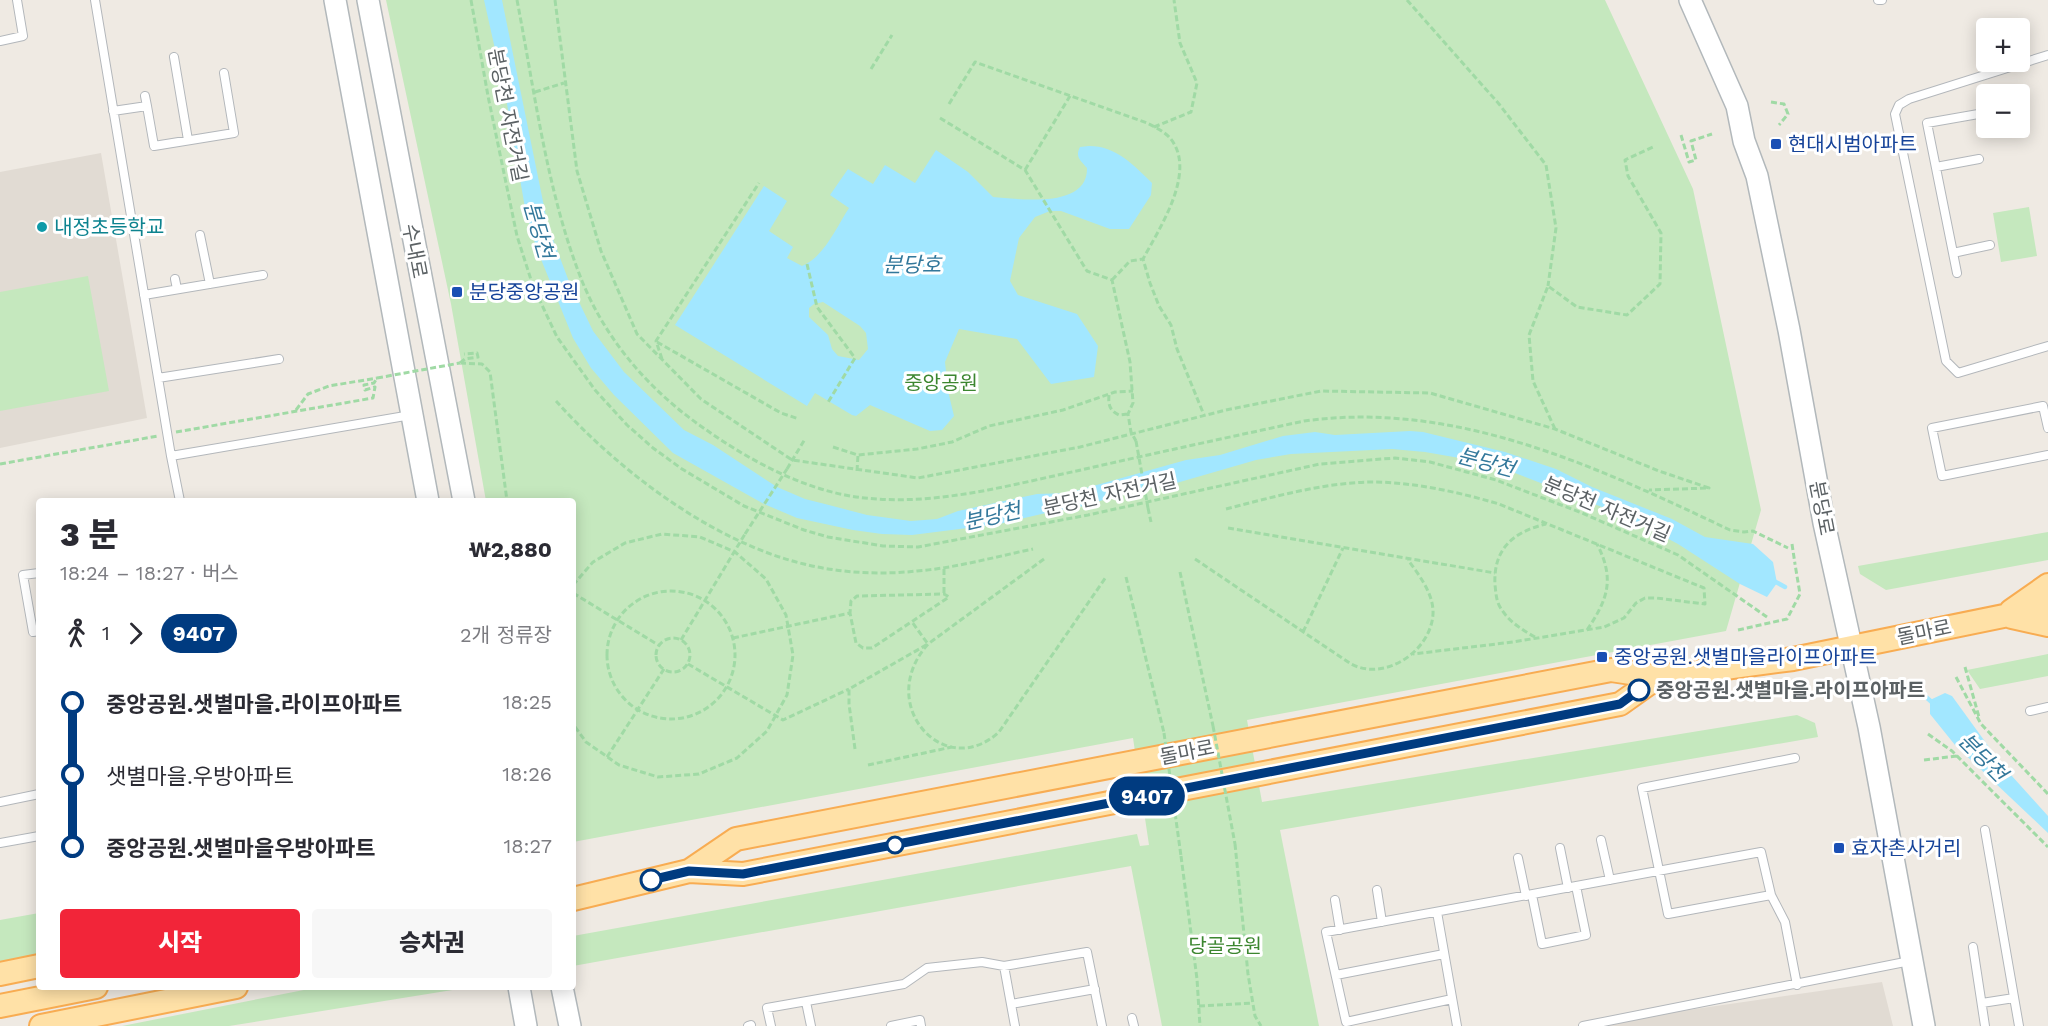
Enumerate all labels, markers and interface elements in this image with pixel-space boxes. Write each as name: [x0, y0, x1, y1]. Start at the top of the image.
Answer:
map controls: [1976, 18, 2030, 138]
button: +: [1976, 18, 2030, 72]
street label: 분당천 자전거길: [483, 46, 533, 184]
button: −: [1976, 84, 2030, 138]
place label: 현대시범아파트: [1788, 132, 1917, 156]
marker: 현대시범아파트: [1769, 137, 1783, 151]
water label: 분당천: [519, 199, 560, 264]
place label: 내정초등학교: [54, 215, 164, 239]
marker: 내정초등학교: [35, 220, 49, 234]
street label: 수내로: [398, 222, 432, 280]
water label: 분당호: [883, 252, 943, 277]
place label: 분당중앙공원: [469, 280, 579, 304]
marker: 분당중앙공원: [450, 285, 464, 299]
park label: 중앙공원: [904, 371, 978, 395]
water label: 분당천: [1455, 442, 1520, 482]
street label: 분당천 자전거길: [1041, 468, 1179, 520]
street label: 분당천 자전거길: [1540, 471, 1674, 547]
street label: 분당로: [1805, 479, 1839, 537]
water label: 분당천: [961, 497, 1026, 535]
text: 3 분: [60, 515, 119, 554]
text: ₩2,880: [469, 537, 552, 562]
text: 18:24 – 18:27 · 버스: [60, 561, 239, 585]
street label: 돌마로: [1895, 615, 1953, 649]
icon: walk: [60, 617, 93, 650]
icon: forward: [119, 617, 152, 650]
text: 1: [102, 621, 110, 645]
text: 9407: [173, 621, 225, 646]
text: 2개 정류장: [460, 623, 552, 647]
place label: 중앙공원.샛별마을라이프아파트: [1614, 645, 1877, 669]
marker: 중앙공원.샛별마을라이프아파트: [1595, 650, 1609, 664]
place label: 중앙공원.샛별마을.라이프아파트: [1656, 678, 1925, 702]
marker: 중앙공원.샛별마을.라이프아파트: [1628, 679, 1650, 701]
text: 18:25: [503, 690, 552, 714]
text: 중앙공원.샛별마을.라이프아파트: [106, 692, 402, 717]
water label: 분당천: [1954, 728, 2014, 788]
street label: 돌마로: [1158, 735, 1216, 769]
text: 18:26: [502, 762, 552, 786]
text: 샛별마을.우방아파트: [106, 764, 294, 789]
line badge: 9407: [1105, 776, 1189, 816]
text: 9407: [1121, 784, 1173, 809]
text: 18:27: [503, 834, 552, 858]
text: 중앙공원.샛별마을우방아파트: [106, 836, 376, 861]
unlabelled marker: [886, 836, 904, 854]
place label: 효자촌사거리: [1851, 836, 1961, 860]
marker: 효자촌사거리: [1832, 841, 1846, 855]
unlabelled marker: [640, 869, 662, 891]
button: 시작: [60, 909, 300, 978]
button: 승차권: [312, 909, 552, 978]
park label: 당골공원: [1188, 934, 1262, 958]

